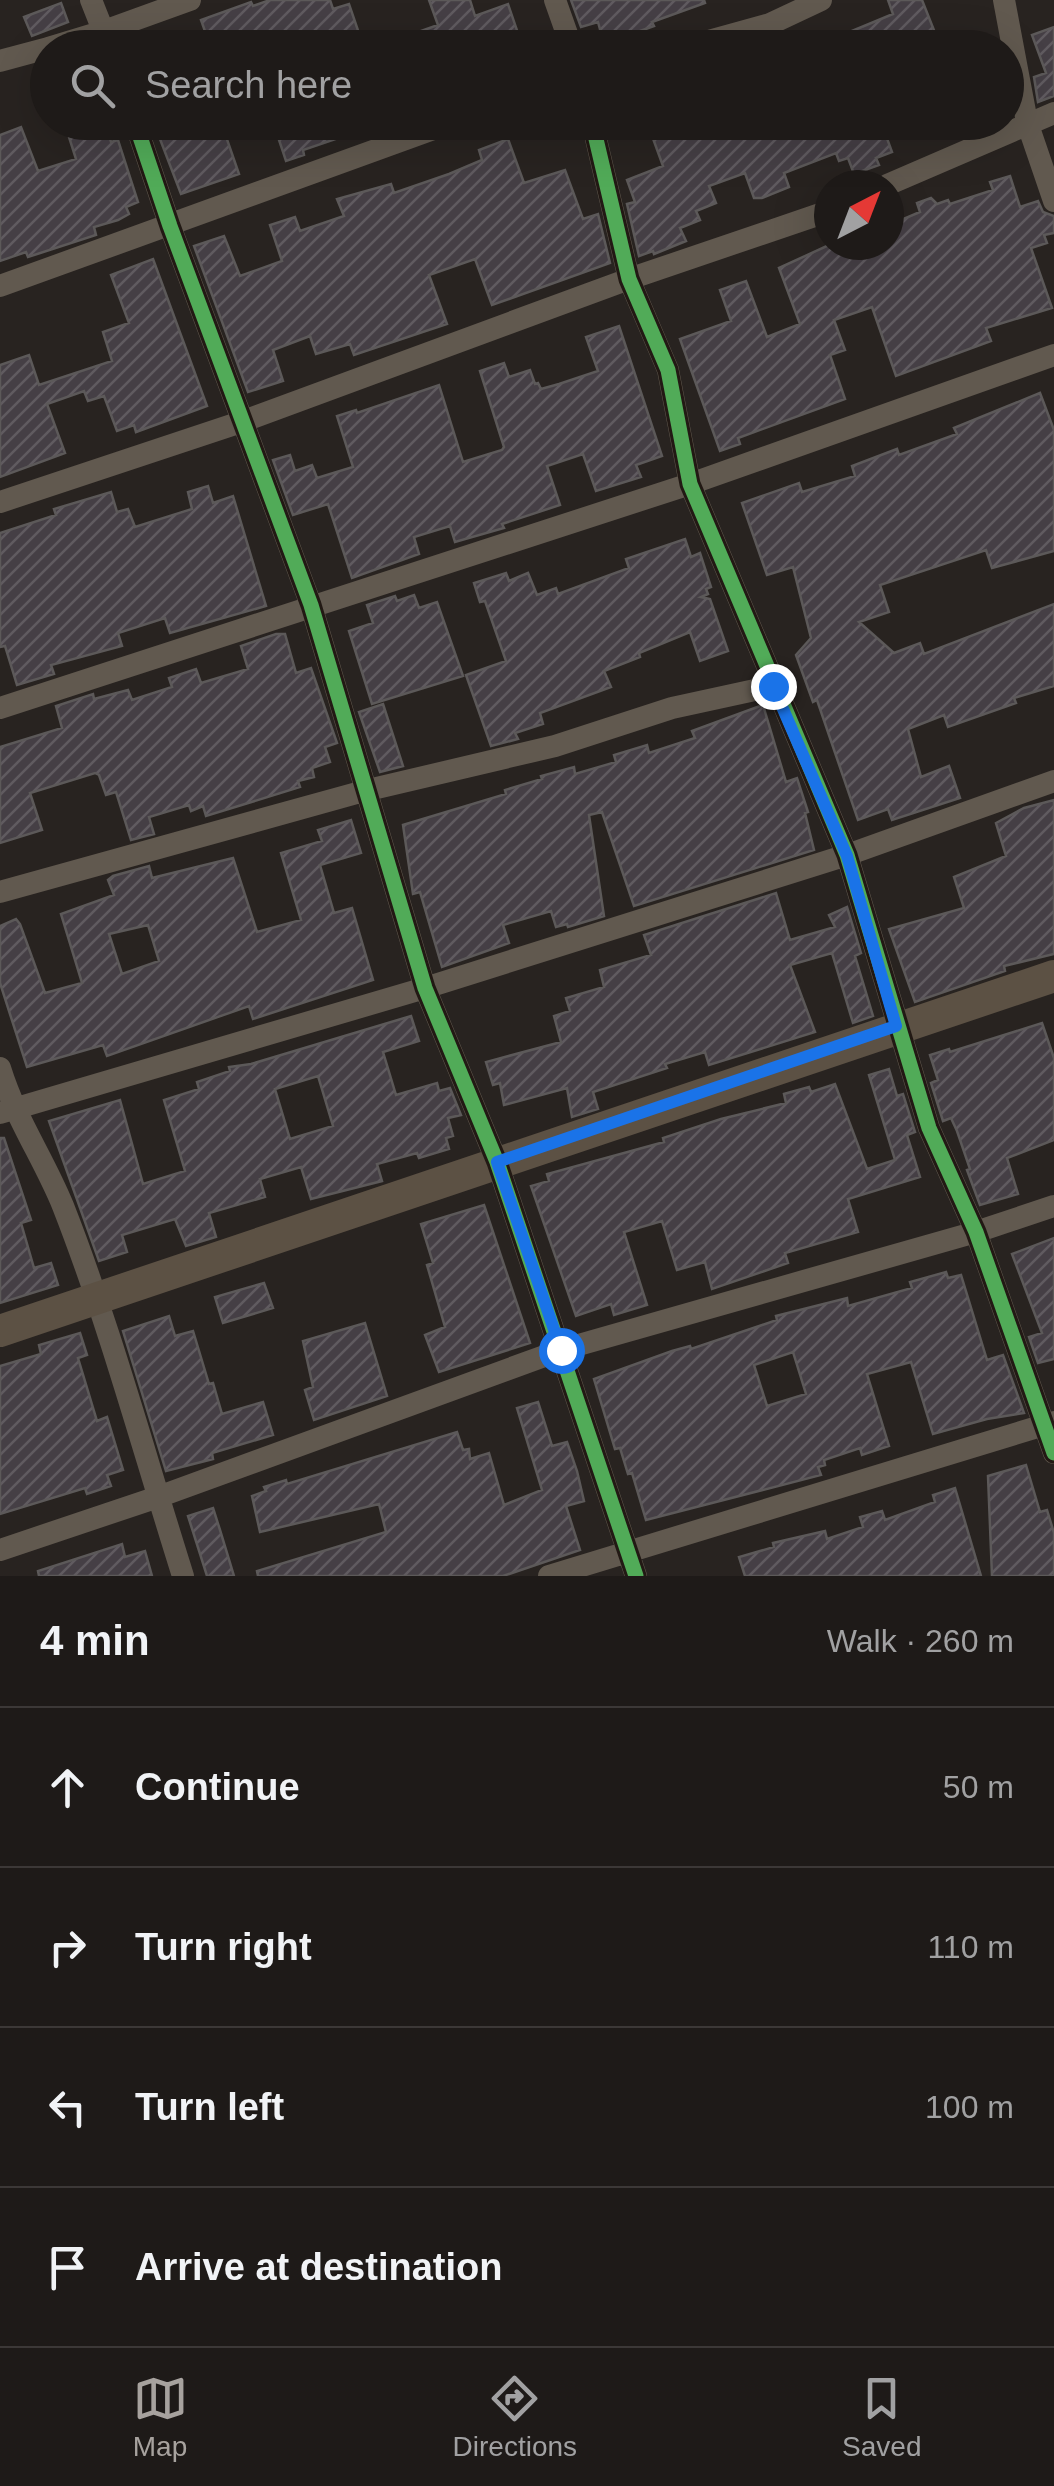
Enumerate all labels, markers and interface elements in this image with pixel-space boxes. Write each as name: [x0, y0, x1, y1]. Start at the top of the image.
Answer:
search box: [30, 30, 1024, 140]
icon: search: [65, 58, 120, 113]
text: Search here: [145, 64, 352, 106]
north arrow: [814, 170, 904, 260]
route end: [751, 664, 797, 710]
route start: [539, 1328, 585, 1374]
text: 4 min: [40, 1617, 150, 1664]
text: Walk · 260 m: [827, 1623, 1014, 1659]
icon: ahead: [40, 1760, 95, 1815]
text: Continue: [135, 1766, 300, 1808]
text: 50 m: [943, 1769, 1014, 1805]
icon: right: [40, 1920, 95, 1975]
text: Turn right: [135, 1926, 312, 1968]
text: 110 m: [927, 1929, 1014, 1965]
icon: left: [40, 2080, 95, 2135]
text: Turn left: [135, 2086, 284, 2128]
text: 100 m: [925, 2089, 1014, 2125]
icon: arrive: [40, 2240, 95, 2295]
text: Arrive at destination: [135, 2246, 502, 2288]
tab: Map: [133, 2371, 188, 2463]
tab: Directions: [453, 2371, 577, 2463]
tab: Saved: [842, 2371, 921, 2463]

